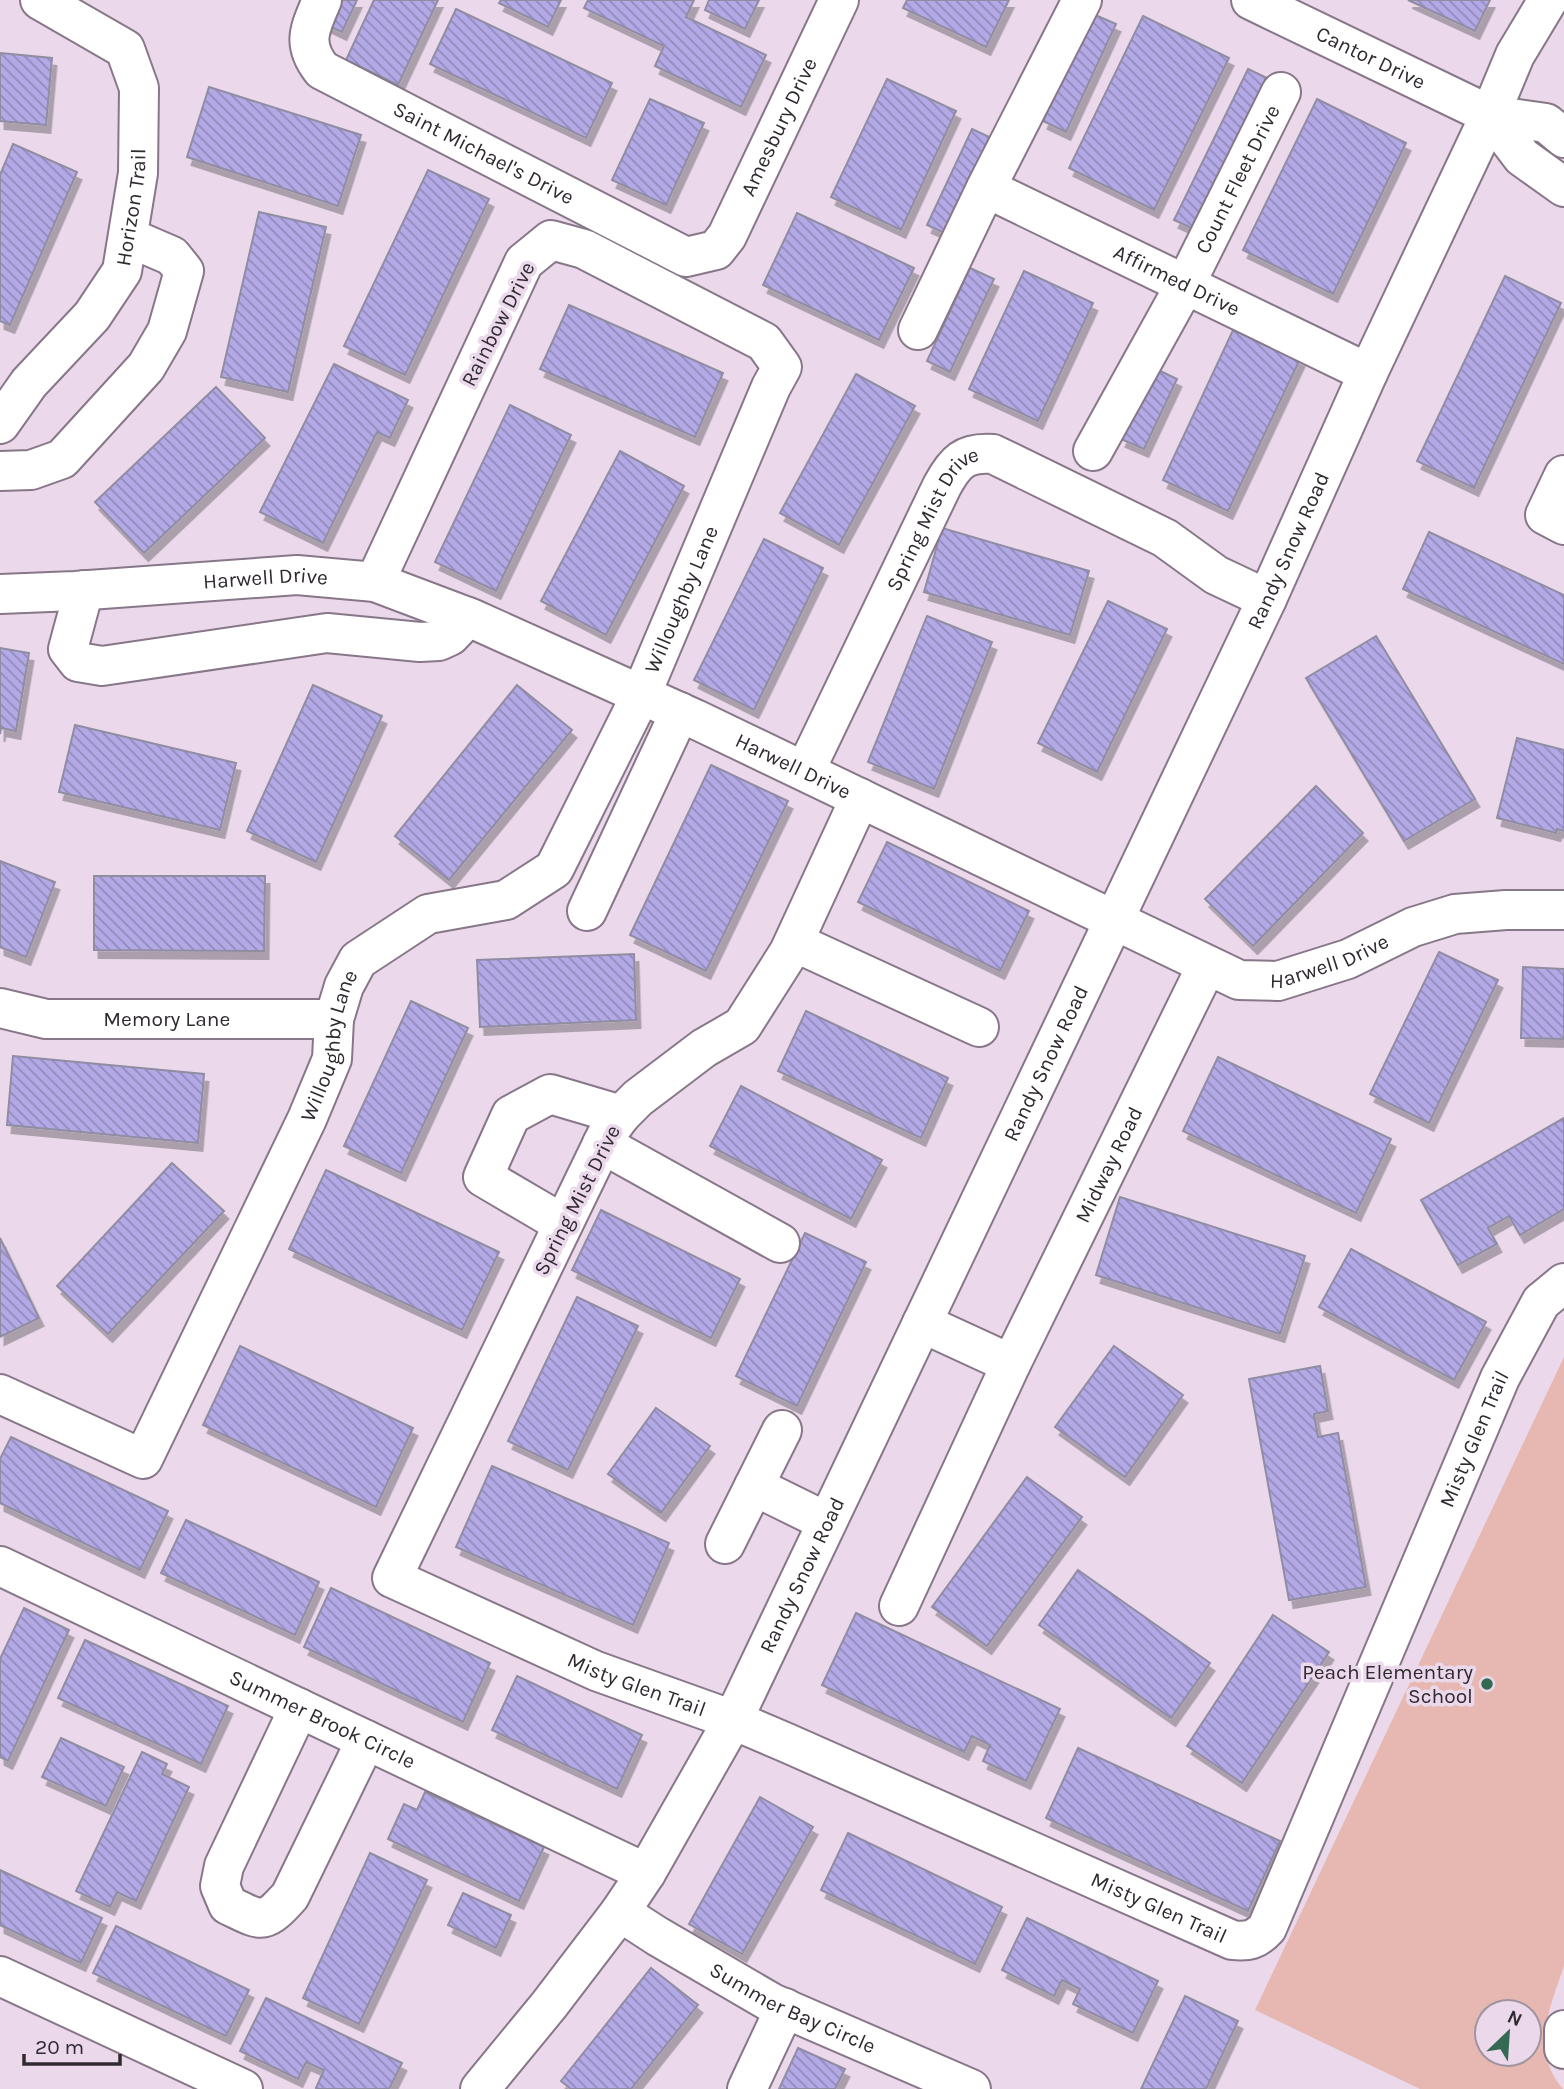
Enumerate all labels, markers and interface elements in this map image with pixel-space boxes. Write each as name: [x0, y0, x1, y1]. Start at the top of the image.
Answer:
street label: Cantor Drive: [1312, 21, 1429, 94]
street label: Amesbury Drive: [736, 54, 822, 200]
street label: Saint Michael's Drive: [389, 97, 578, 209]
street label: Count Fleet Drive: [1191, 101, 1285, 258]
street label: Horizon Trail: [111, 148, 150, 268]
street label: Affirmed Drive: [1110, 240, 1244, 321]
street label: Rainbow Drive: [456, 258, 540, 390]
street label: Spring Mist Drive: [881, 442, 981, 595]
street label: Randy Snow Road: [1242, 468, 1334, 633]
street label: Willoughby Lane: [640, 522, 723, 677]
street label: Harwell Drive: [202, 563, 329, 594]
street label: Harwell Drive: [732, 728, 855, 804]
street label: Harwell Drive: [1270, 929, 1392, 993]
street label: Willoughby Lane: [295, 966, 363, 1125]
street label: Randy Snow Road: [998, 981, 1093, 1145]
street label: Memory Lane: [103, 1007, 230, 1031]
street label: Midway Road: [1070, 1103, 1148, 1227]
street label: Spring Mist Drive: [529, 1121, 625, 1279]
street label: Misty Glen Trail: [1435, 1366, 1514, 1511]
street label: Randy Snow Road: [755, 1493, 849, 1657]
street label: Misty Glen Trail: [564, 1648, 709, 1721]
place label: Peach Elementary School: [1302, 1660, 1473, 1708]
street label: Summer Brook Circle: [226, 1665, 419, 1774]
marker: Peach Elementary School: [1479, 1676, 1495, 1692]
street label: Misty Glen Trail: [1087, 1867, 1230, 1948]
street label: Summer Bay Circle: [705, 1957, 879, 2058]
north arrow: [1473, 1998, 1543, 2068]
text: N: [1504, 2006, 1526, 2031]
scale bar: [24, 2022, 121, 2066]
text: 20 m: [35, 2035, 84, 2059]

